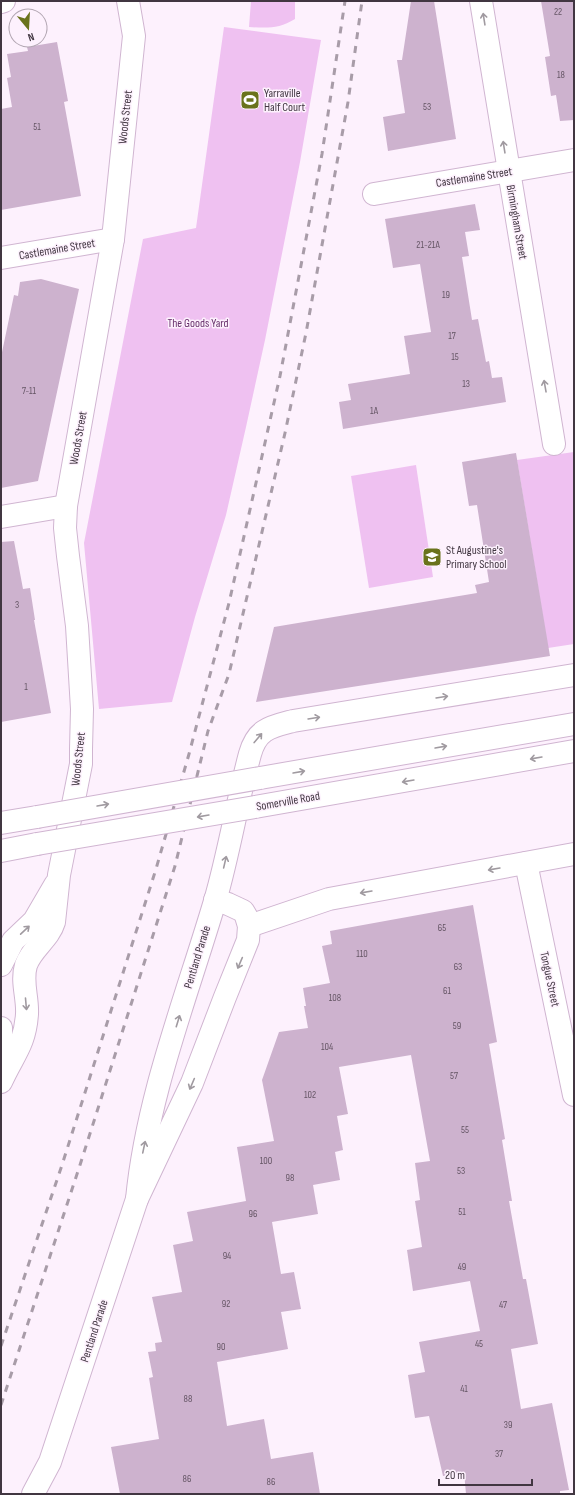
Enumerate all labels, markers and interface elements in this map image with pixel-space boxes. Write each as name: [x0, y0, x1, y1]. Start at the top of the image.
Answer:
house number: 22: [554, 6, 562, 18]
north arrow: [8, 8, 48, 48]
one-way arrow: [479, 13, 487, 26]
text: N: [26, 30, 36, 44]
house number: 18: [557, 69, 565, 81]
place label: Yarraville Half Court: [264, 86, 306, 115]
street label: Woods Street: [115, 89, 136, 145]
sports icon: Yarraville Half Court: [239, 89, 261, 111]
house number: 53: [423, 101, 431, 113]
house number: 51: [33, 121, 41, 133]
one-way arrow: [500, 141, 508, 154]
street label: Castlemaine Street: [435, 164, 514, 191]
street label: Birmingham Street: [503, 184, 531, 261]
street label: Castlemaine Street: [18, 235, 97, 264]
house number: 21-21A: [416, 239, 440, 251]
house number: 19: [442, 289, 450, 301]
park label: The Goods Yard: [167, 316, 229, 331]
house number: 17: [448, 330, 456, 342]
house number: 15: [451, 351, 459, 363]
house number: 13: [462, 378, 470, 390]
one-way arrow: [541, 380, 549, 393]
house number: 7-11: [22, 385, 37, 397]
house number: 1A: [370, 405, 379, 417]
street label: Woods Street: [66, 410, 91, 466]
place label: St Augustine's Primary School: [446, 543, 506, 572]
school or university icon: St Augustine's Primary School: [421, 546, 443, 568]
house number: 3: [15, 599, 19, 611]
house number: 1: [24, 681, 28, 693]
one-way arrow: [435, 693, 448, 701]
one-way arrow: [307, 714, 320, 722]
street label: Woods Street: [68, 731, 89, 787]
one-way arrow: [253, 732, 262, 743]
one-way arrow: [434, 743, 447, 751]
one-way arrow: [529, 754, 542, 762]
one-way arrow: [292, 767, 305, 775]
one-way arrow: [401, 777, 414, 785]
street label: Somerville Road: [255, 789, 321, 814]
one-way arrow: [96, 801, 109, 809]
one-way arrow: [197, 812, 210, 820]
one-way arrow: [221, 856, 229, 869]
one-way arrow: [488, 865, 501, 873]
one-way arrow: [360, 888, 373, 896]
house number: 65: [438, 922, 446, 934]
street label: Pentland Parade: [181, 924, 214, 990]
one-way arrow: [20, 925, 31, 934]
house number: 110: [356, 948, 368, 960]
street label: Tongue Street: [536, 950, 563, 1008]
one-way arrow: [235, 956, 243, 968]
house number: 63: [454, 961, 462, 973]
house number: 61: [443, 985, 451, 997]
house number: 108: [329, 992, 341, 1004]
one-way arrow: [23, 997, 30, 1010]
one-way arrow: [174, 1015, 182, 1027]
house number: 59: [453, 1020, 461, 1032]
house number: 104: [321, 1041, 333, 1053]
house number: 57: [450, 1070, 458, 1082]
one-way arrow: [188, 1077, 195, 1089]
house number: 102: [304, 1089, 316, 1101]
house number: 55: [461, 1124, 469, 1136]
one-way arrow: [141, 1141, 149, 1154]
house number: 100: [260, 1155, 272, 1167]
house number: 53: [457, 1165, 465, 1177]
house number: 98: [286, 1172, 294, 1184]
house number: 51: [458, 1206, 466, 1218]
house number: 96: [249, 1208, 257, 1220]
house number: 94: [223, 1250, 231, 1262]
house number: 49: [458, 1261, 466, 1273]
street label: Pentland Parade: [77, 1298, 112, 1364]
house number: 92: [222, 1298, 230, 1310]
house number: 47: [499, 1299, 507, 1311]
house number: 45: [475, 1338, 483, 1350]
house number: 90: [217, 1341, 225, 1353]
house number: 41: [460, 1383, 468, 1395]
house number: 88: [184, 1393, 192, 1405]
house number: 39: [504, 1419, 512, 1431]
house number: 37: [495, 1448, 503, 1460]
scale bar: [439, 1461, 532, 1487]
text: 20 m: [445, 1468, 465, 1483]
house number: 86: [183, 1473, 191, 1485]
house number: 86: [267, 1476, 275, 1488]

